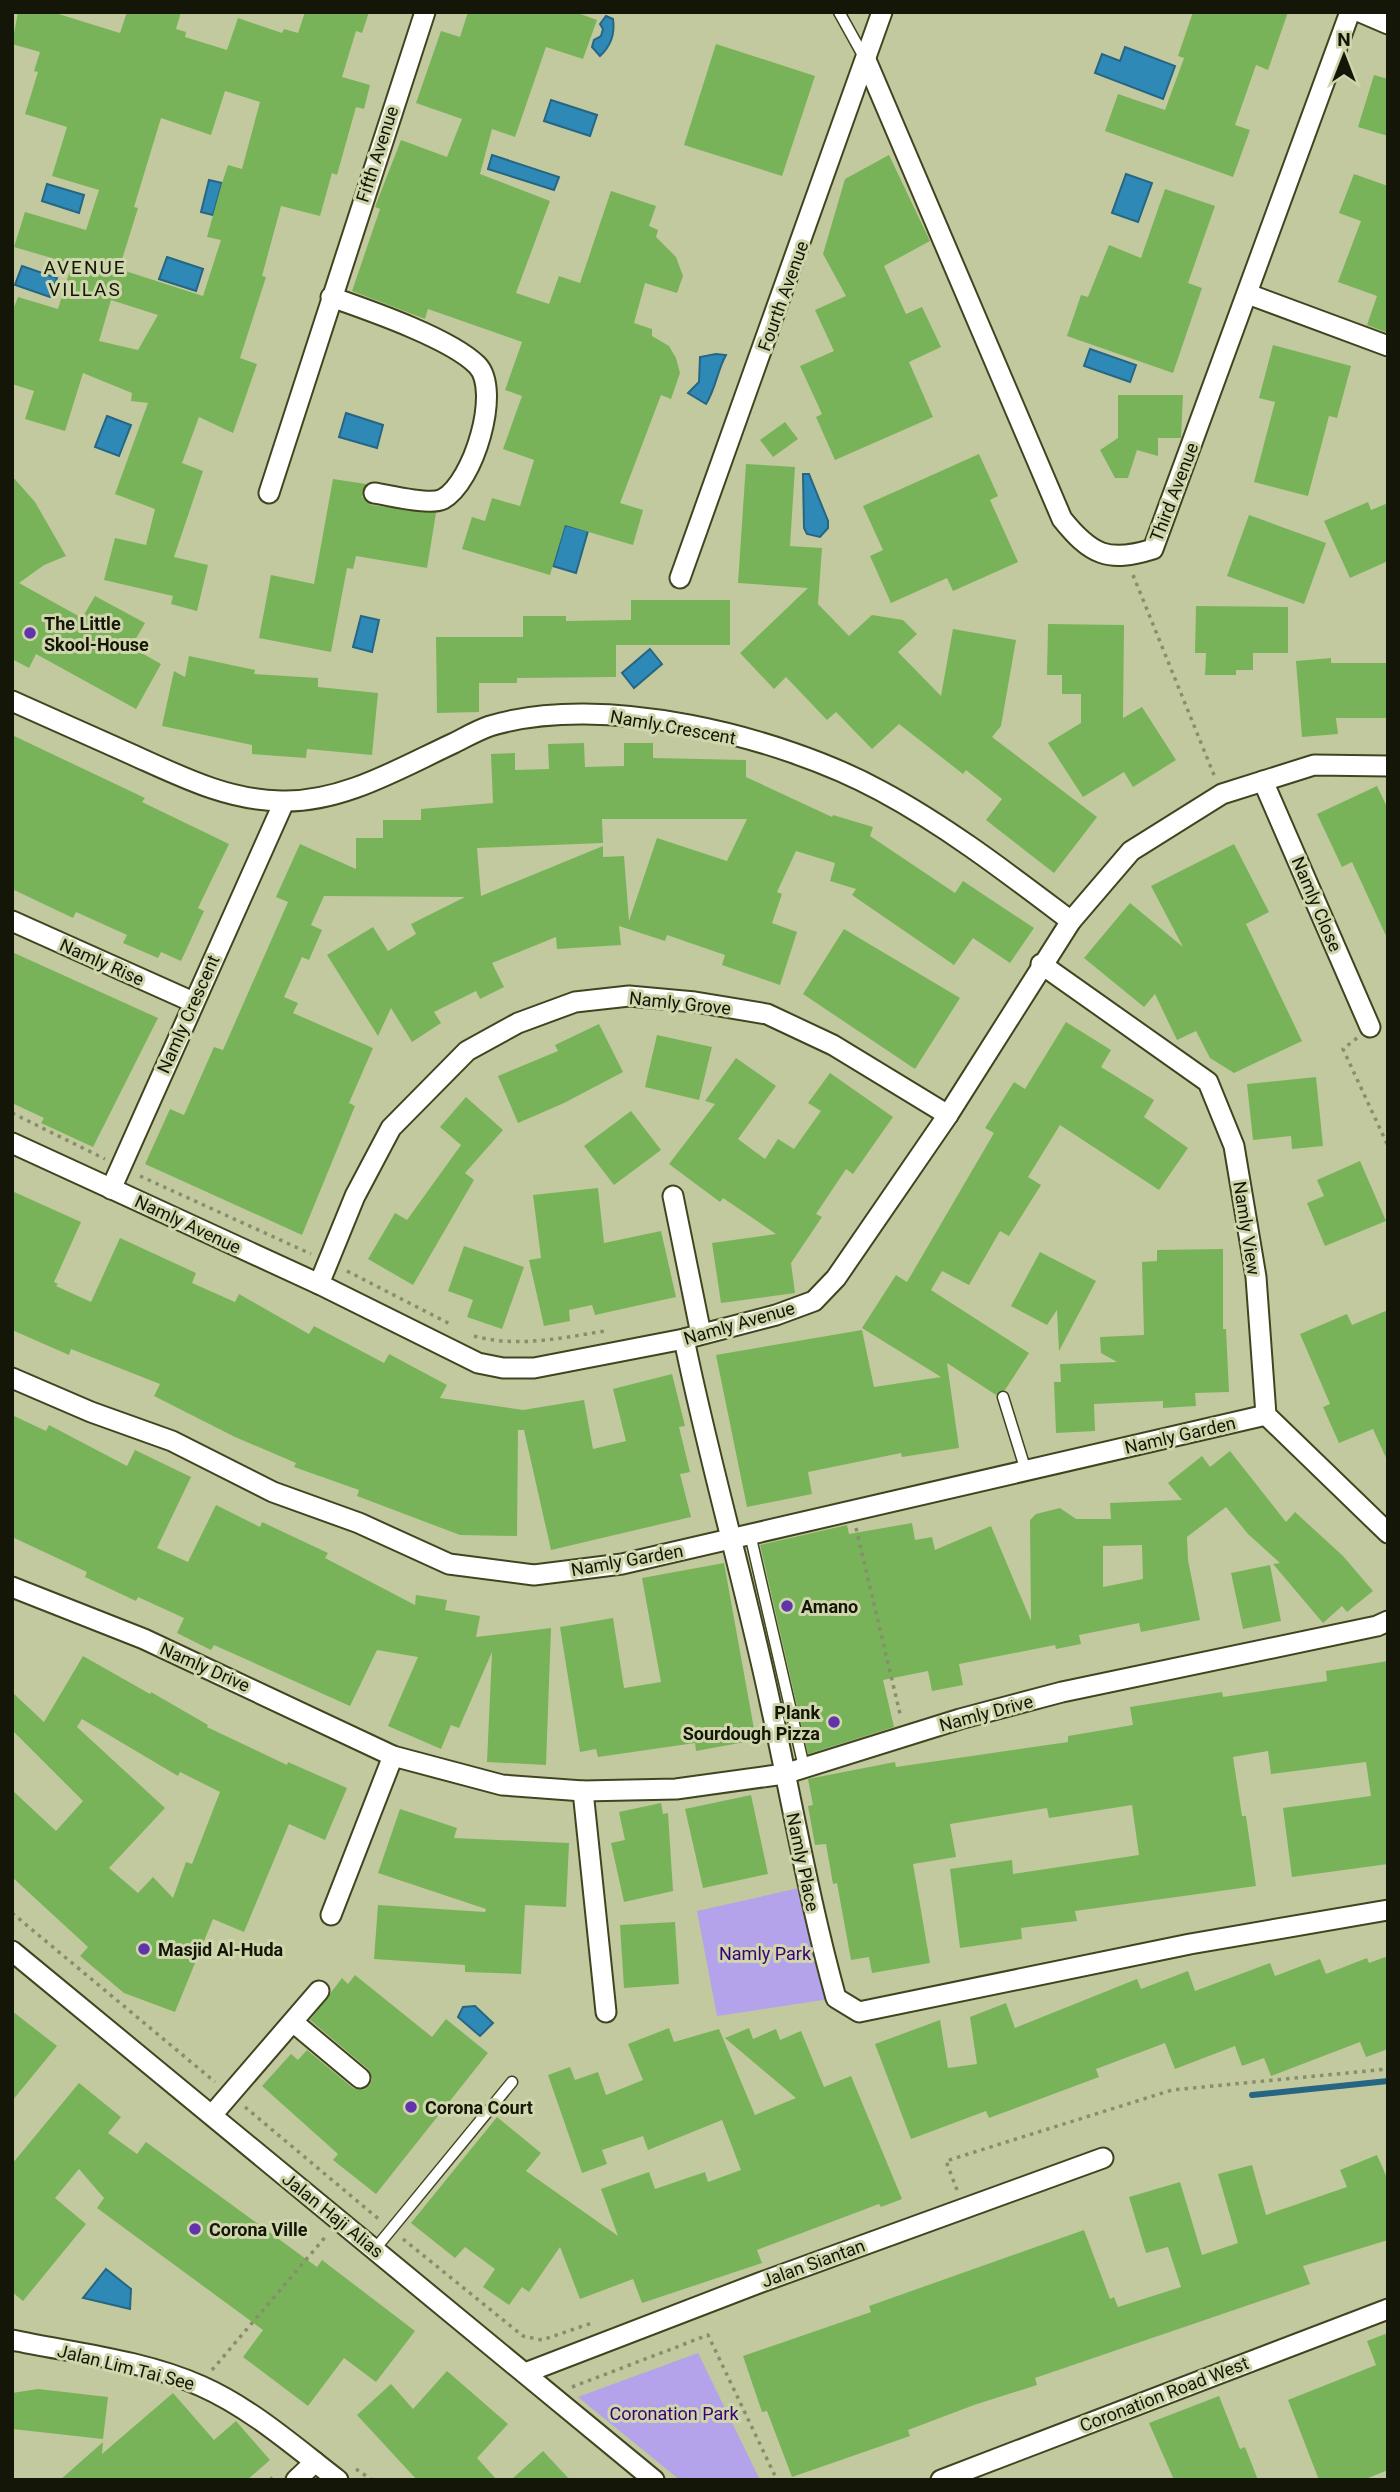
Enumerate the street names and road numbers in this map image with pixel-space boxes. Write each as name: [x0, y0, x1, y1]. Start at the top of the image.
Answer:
street label: Fifth Avenue: [352, 103, 402, 205]
street label: Fourth Avenue: [753, 238, 813, 354]
street label: Third Avenue: [1145, 439, 1203, 545]
street label: Namly Crescent: [609, 706, 737, 748]
street label: Namly Close: [1288, 853, 1346, 955]
street label: Namly Rise: [57, 934, 147, 990]
street label: Namly Crescent: [153, 952, 223, 1076]
street label: Namly Grove: [628, 987, 732, 1019]
street label: Namly View: [1229, 1180, 1265, 1277]
street label: Namly Avenue: [132, 1190, 244, 1258]
street label: Namly Avenue: [681, 1297, 797, 1349]
street label: Namly Garden: [1122, 1412, 1238, 1458]
street label: Namly Garden: [569, 1540, 685, 1580]
street label: Namly Drive: [157, 1638, 253, 1696]
street label: Namly Drive: [937, 1690, 1035, 1736]
street label: Namly Place: [782, 1811, 824, 1913]
street label: Jalan Haji Alias: [278, 2168, 388, 2262]
street label: Jalan Siantan: [758, 2235, 868, 2291]
street label: Jalan Lim Tai See: [55, 2340, 197, 2394]
street label: Coronation Road West: [1077, 2352, 1251, 2436]

